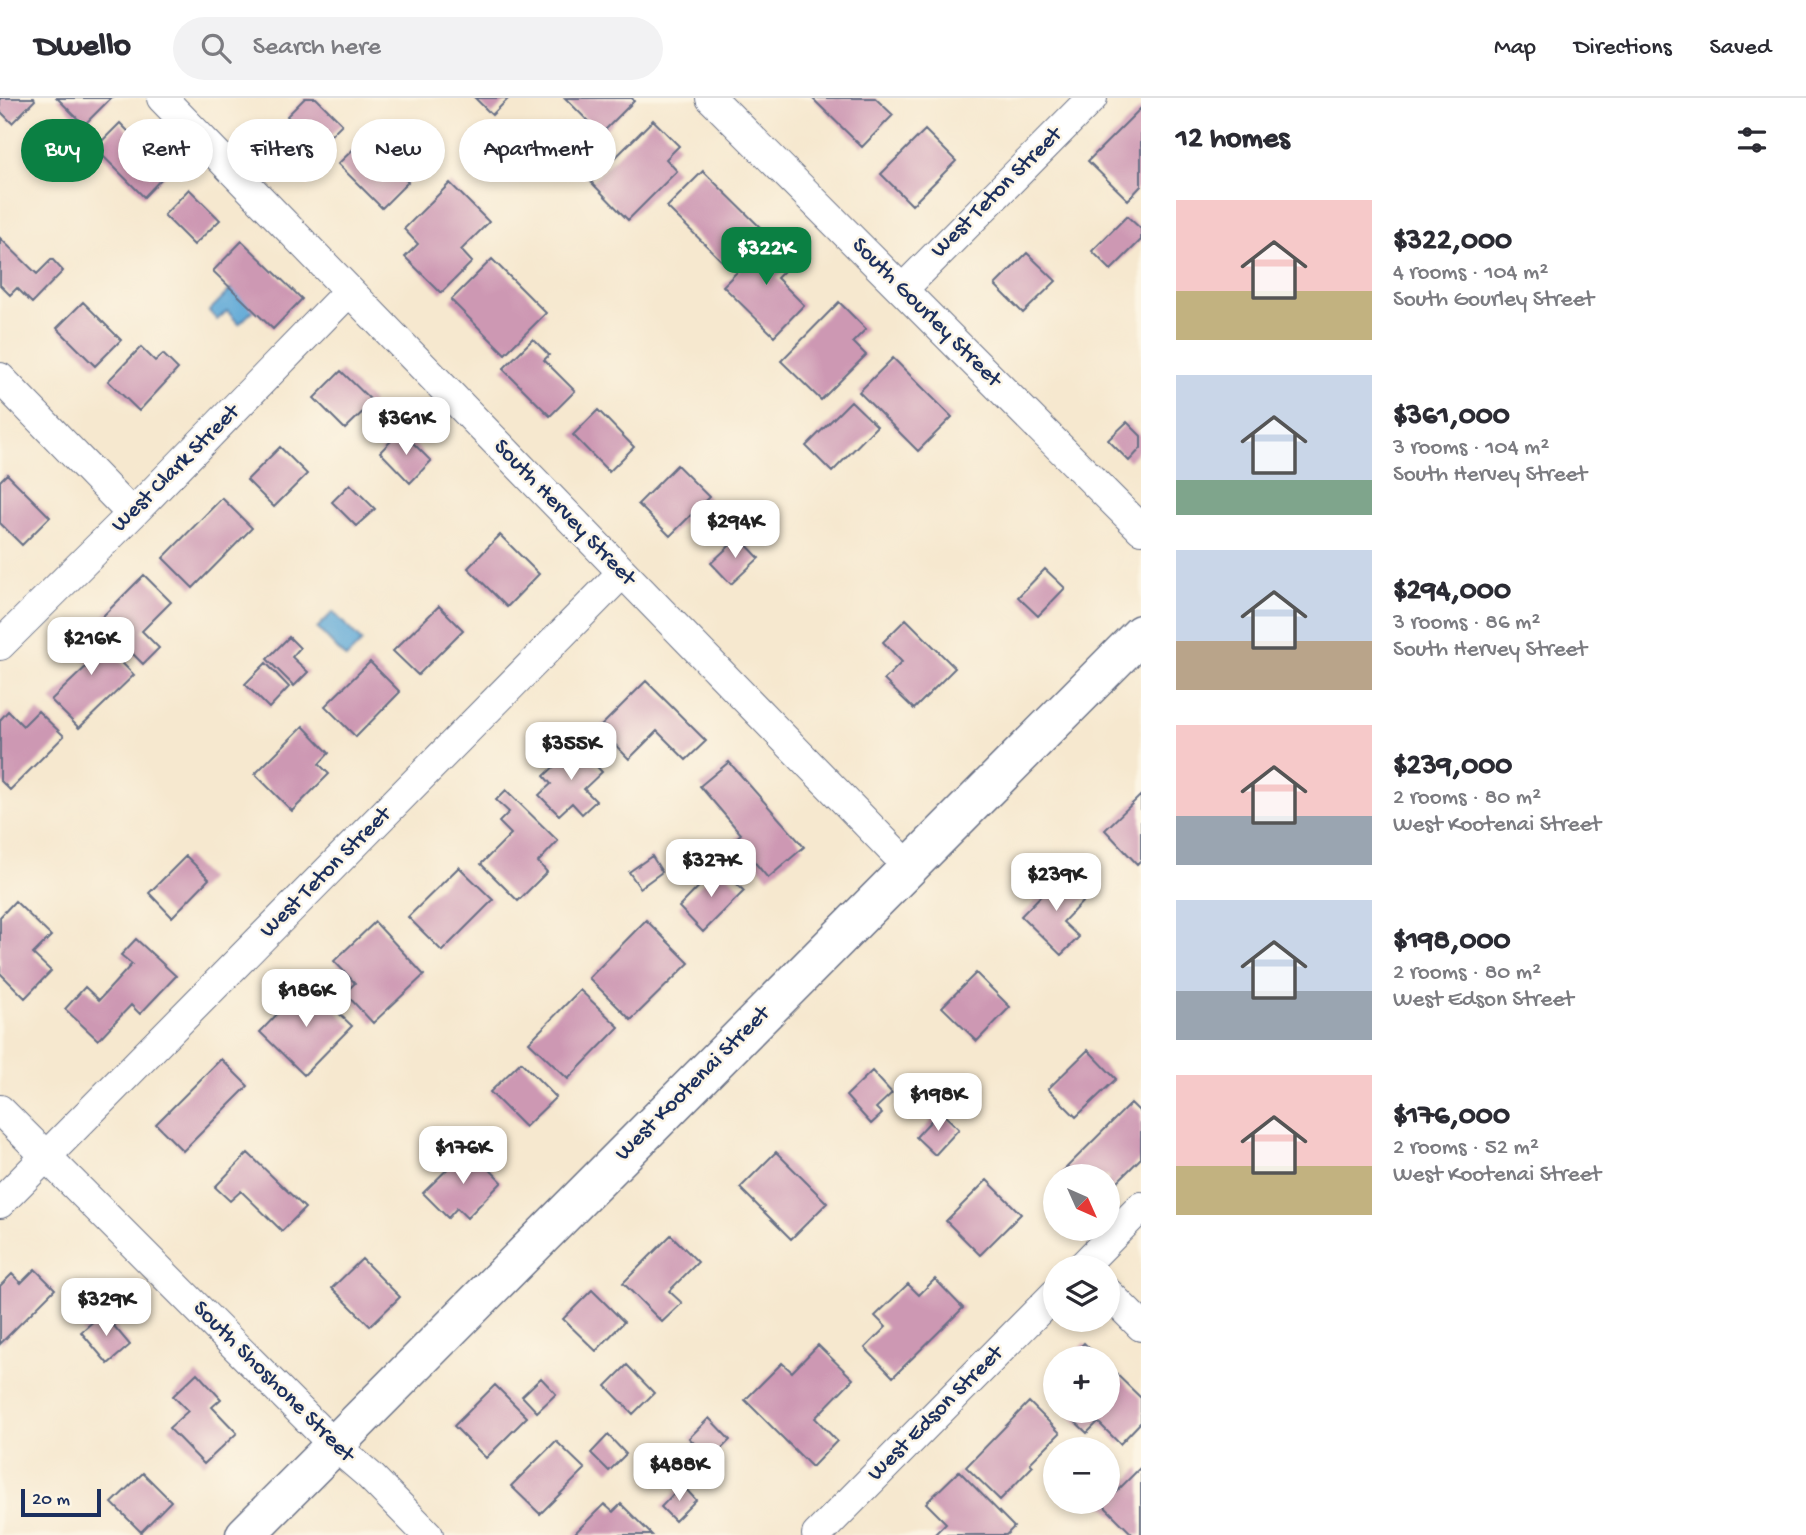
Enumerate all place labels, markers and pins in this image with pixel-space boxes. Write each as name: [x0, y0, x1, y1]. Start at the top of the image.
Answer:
pin: $322K: [717, 228, 815, 287]
pin: $361K: [357, 398, 455, 457]
pin: $294K: [686, 500, 784, 560]
pin: $216K: [42, 618, 140, 677]
pin: $355K: [522, 722, 620, 782]
pin: $327K: [662, 840, 760, 899]
pin: $239K: [1007, 854, 1105, 913]
pin: $186K: [257, 970, 355, 1029]
pin: $198K: [889, 1074, 987, 1133]
pin: $176K: [414, 1126, 512, 1186]
pin: $329K: [57, 1278, 155, 1338]
pin: $488K: [630, 1444, 728, 1503]

